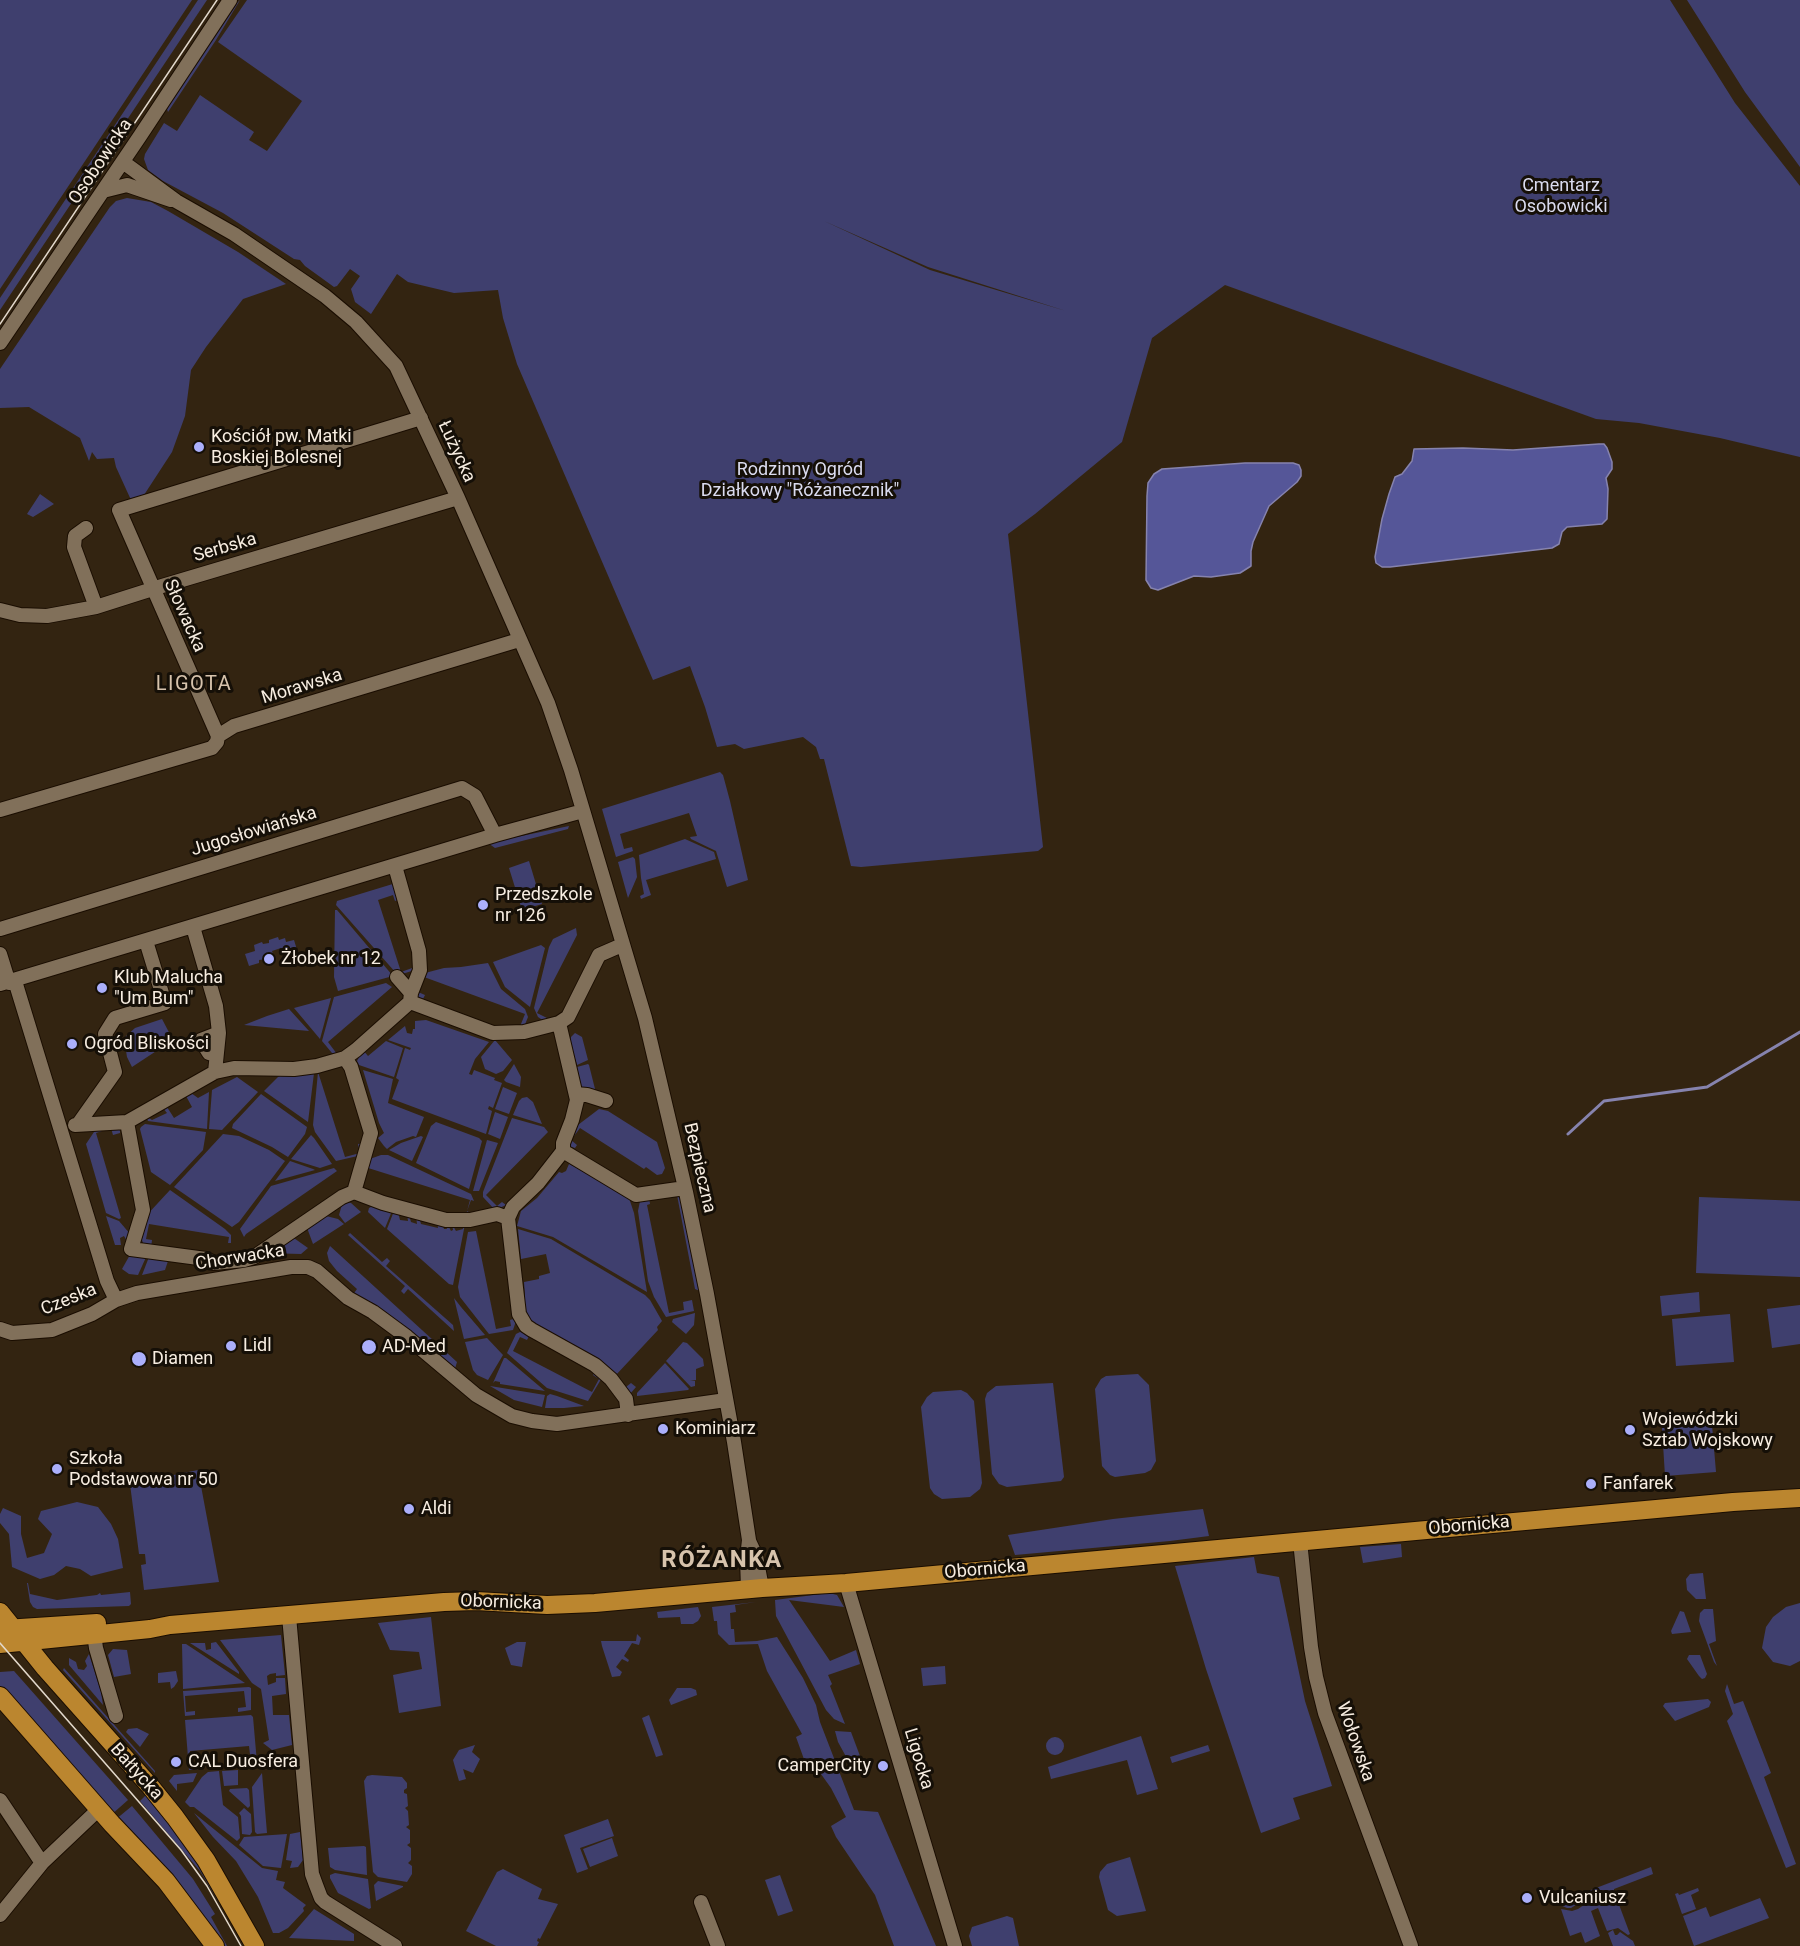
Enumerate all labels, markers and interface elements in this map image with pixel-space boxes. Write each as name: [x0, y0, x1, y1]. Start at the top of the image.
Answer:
street label: Osobowicka: [64, 115, 138, 209]
park label: Cmentarz Osobowicki: [1514, 175, 1608, 218]
street label: Łużycka: [432, 418, 480, 486]
place label: Kościół pw. Matki Boskiej Bolesnej: [211, 426, 352, 468]
marker: Kościół pw. Matki Boskiej Bolesnej: [192, 440, 206, 454]
park label: Rodzinny Ogród Działkowy "Różanecznik": [701, 459, 899, 502]
street label: Serbska: [191, 529, 259, 567]
street label: Słowacka: [158, 576, 210, 656]
street label: Morawska: [259, 665, 345, 709]
district label: LIGOTA: [156, 673, 232, 697]
street label: Jugosłowiańska: [188, 803, 320, 861]
place label: Przedszkole nr 126: [495, 884, 592, 926]
marker: Przedszkole nr 126: [476, 898, 490, 912]
place label: Żłobek nr 12: [281, 948, 381, 970]
marker: Żłobek nr 12: [262, 952, 276, 966]
place label: Klub Malucha "Um Bum": [114, 967, 223, 1010]
marker: Klub Malucha "Um Bum": [95, 981, 109, 995]
place label: Ogród Bliskości: [84, 1033, 209, 1055]
marker: Ogród Bliskości: [65, 1037, 79, 1051]
street label: Bezpieczna: [678, 1121, 720, 1215]
street label: Chorwacka: [194, 1240, 286, 1276]
street label: Czeska: [38, 1279, 100, 1321]
place label: Lidl: [243, 1335, 272, 1357]
place label: AD-Med: [382, 1336, 446, 1358]
marker: AD-Med: [360, 1338, 378, 1356]
marker: Lidl: [224, 1339, 238, 1353]
place label: Diamen: [152, 1348, 213, 1370]
marker: Diamen: [130, 1350, 148, 1368]
place label: Wojewódzki Sztab Wojskowy: [1642, 1409, 1773, 1452]
place label: Kominiarz: [675, 1418, 756, 1440]
marker: Kominiarz: [656, 1422, 670, 1436]
marker: Wojewódzki Sztab Wojskowy: [1623, 1423, 1637, 1437]
place label: Szkoła Podstawowa nr 50: [69, 1448, 218, 1490]
marker: Szkoła Podstawowa nr 50: [50, 1462, 64, 1476]
place label: Fanfarek: [1603, 1473, 1673, 1495]
marker: Fanfarek: [1584, 1477, 1598, 1491]
place label: Aldi: [421, 1498, 452, 1520]
marker: Aldi: [402, 1502, 416, 1516]
street label: Obornicka: [1427, 1512, 1511, 1540]
district label: RÓŻANKA: [661, 1547, 783, 1575]
street label: Obornicka: [943, 1556, 1027, 1584]
street label: Obornicka: [460, 1591, 542, 1615]
street label: Wołowska: [1331, 1699, 1379, 1785]
street label: Ligocka: [898, 1726, 938, 1792]
street label: Bałtycka: [105, 1739, 167, 1805]
place label: CAL Duosfera: [188, 1751, 298, 1773]
marker: CAL Duosfera: [169, 1755, 183, 1769]
place label: CamperCity: [777, 1755, 871, 1777]
marker: CamperCity: [876, 1759, 890, 1773]
place label: Vulcaniusz: [1539, 1887, 1626, 1909]
marker: Vulcaniusz: [1520, 1891, 1534, 1905]

